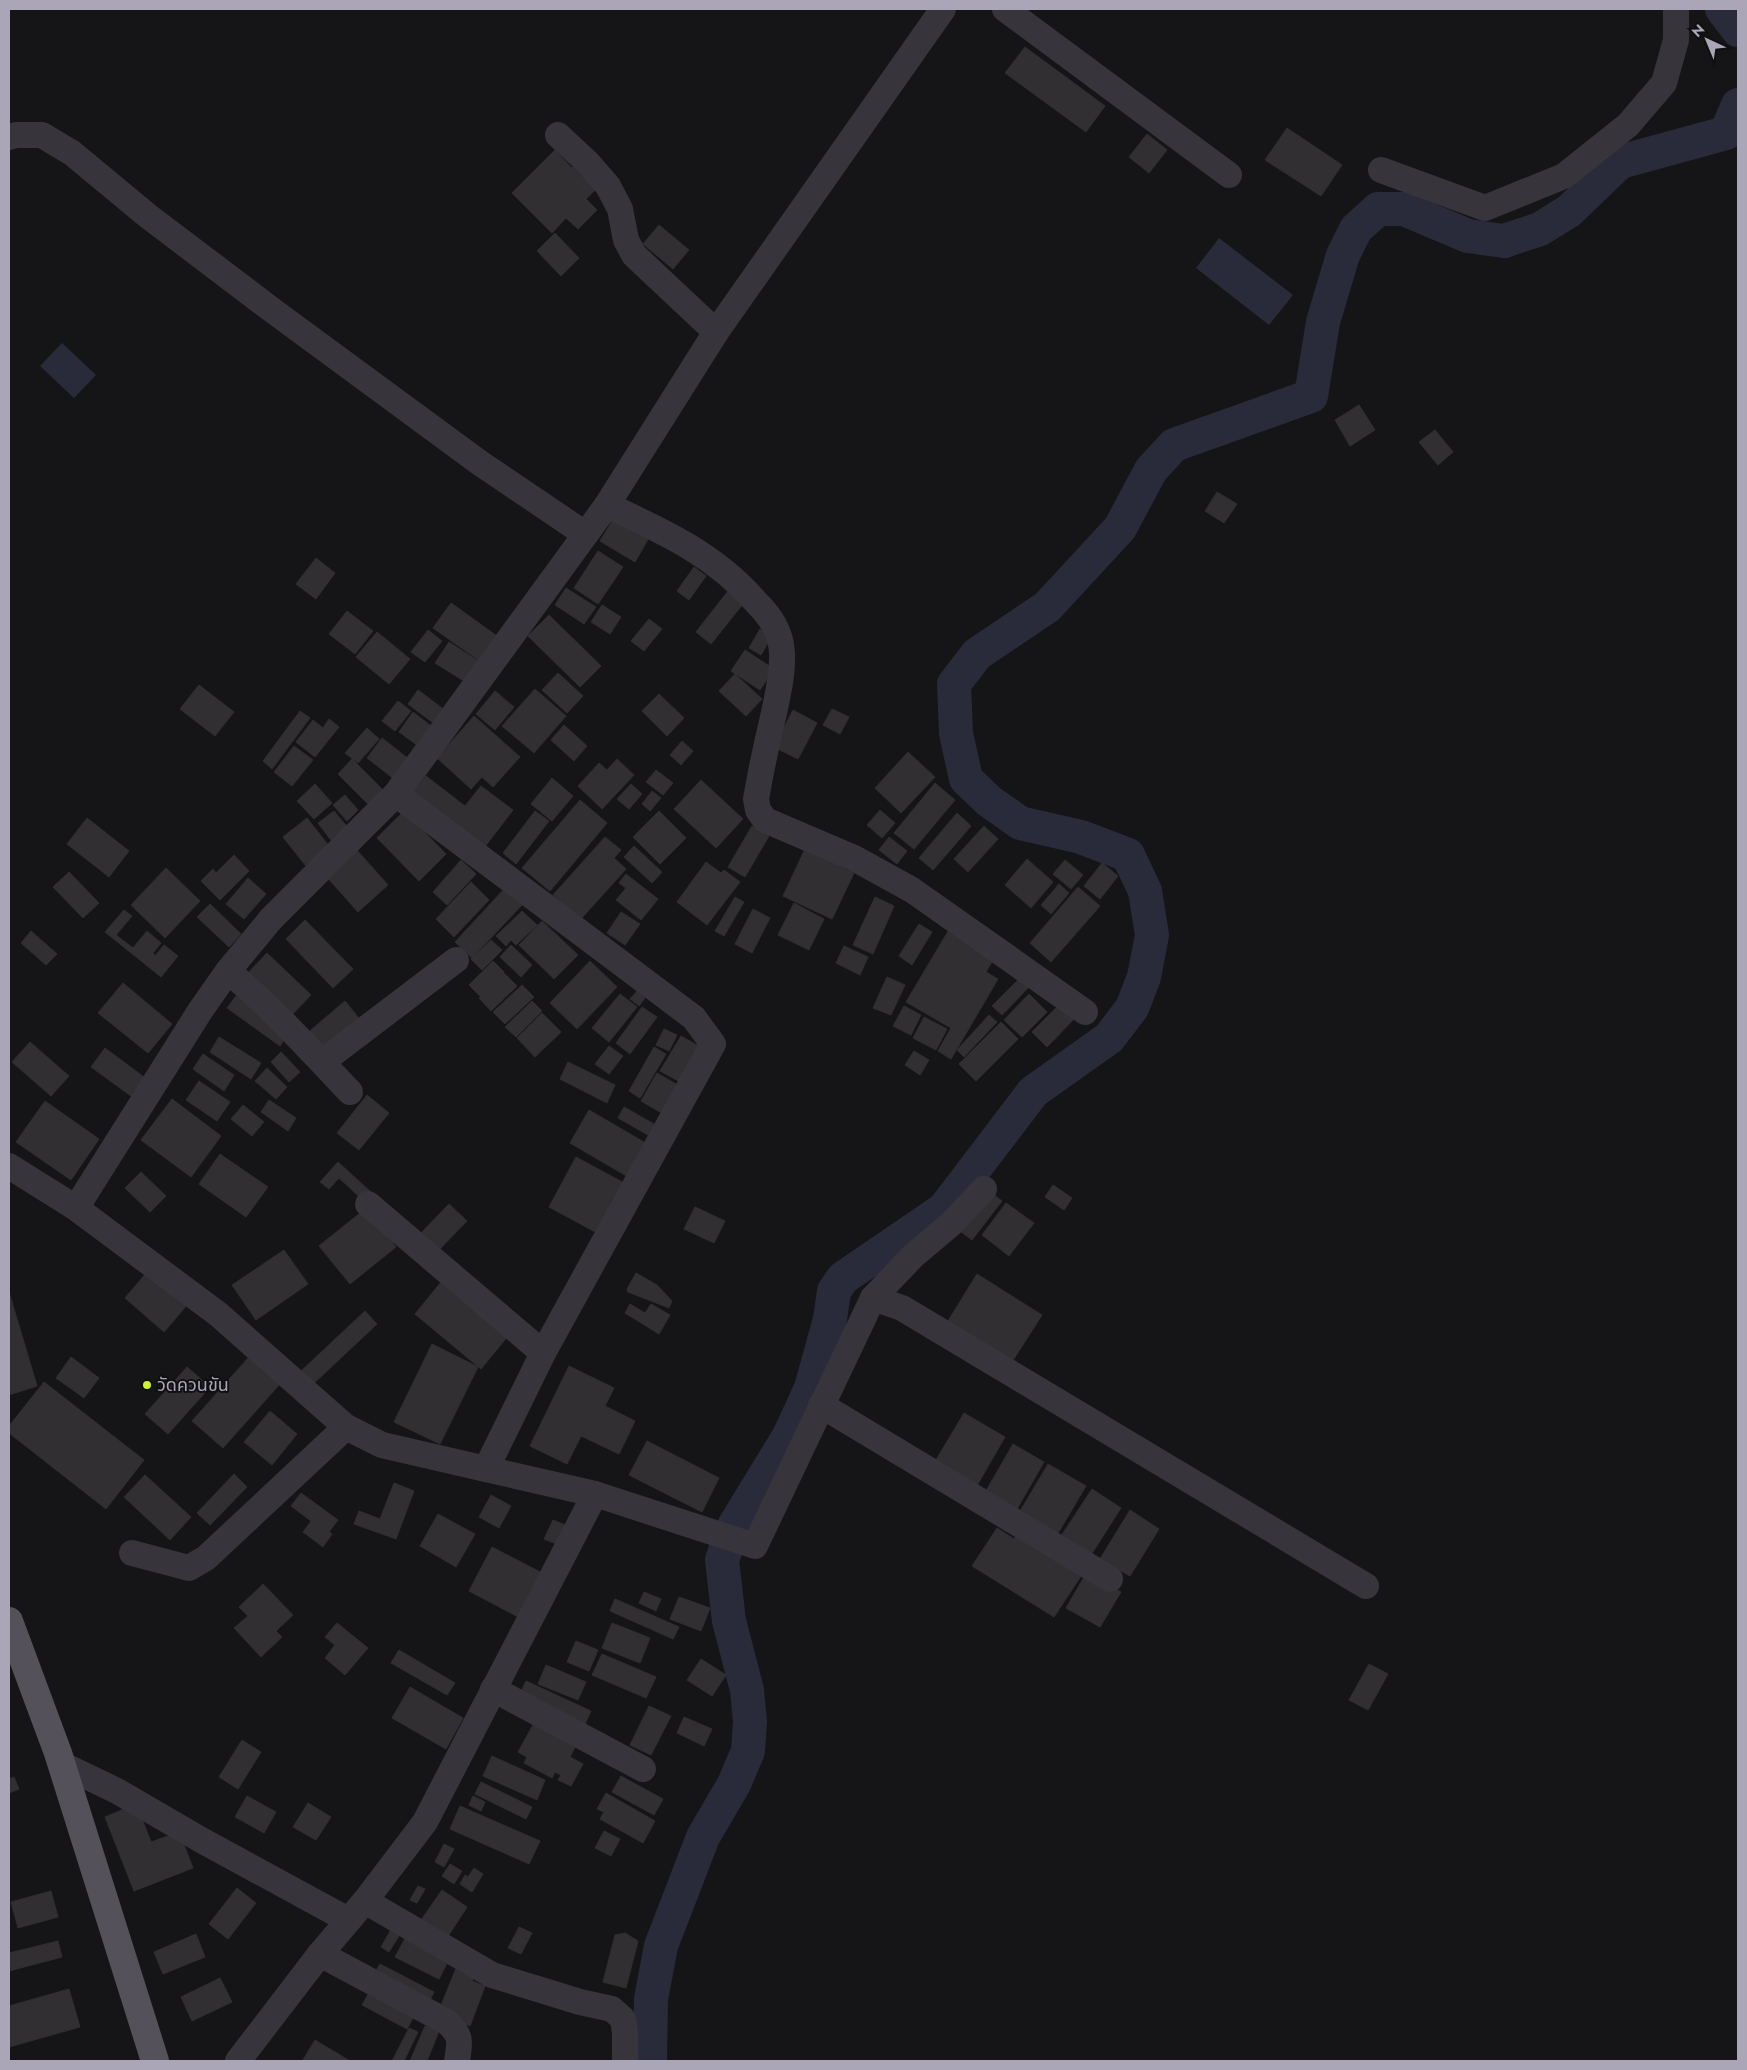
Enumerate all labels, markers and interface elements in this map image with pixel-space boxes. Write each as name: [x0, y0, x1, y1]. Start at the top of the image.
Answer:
north arrow: [1682, 15, 1732, 65]
text: N: [1687, 20, 1709, 42]
place label: วัดควนขัน: [157, 1372, 229, 1398]
marker: วัดควนขัน: [141, 1379, 153, 1391]

